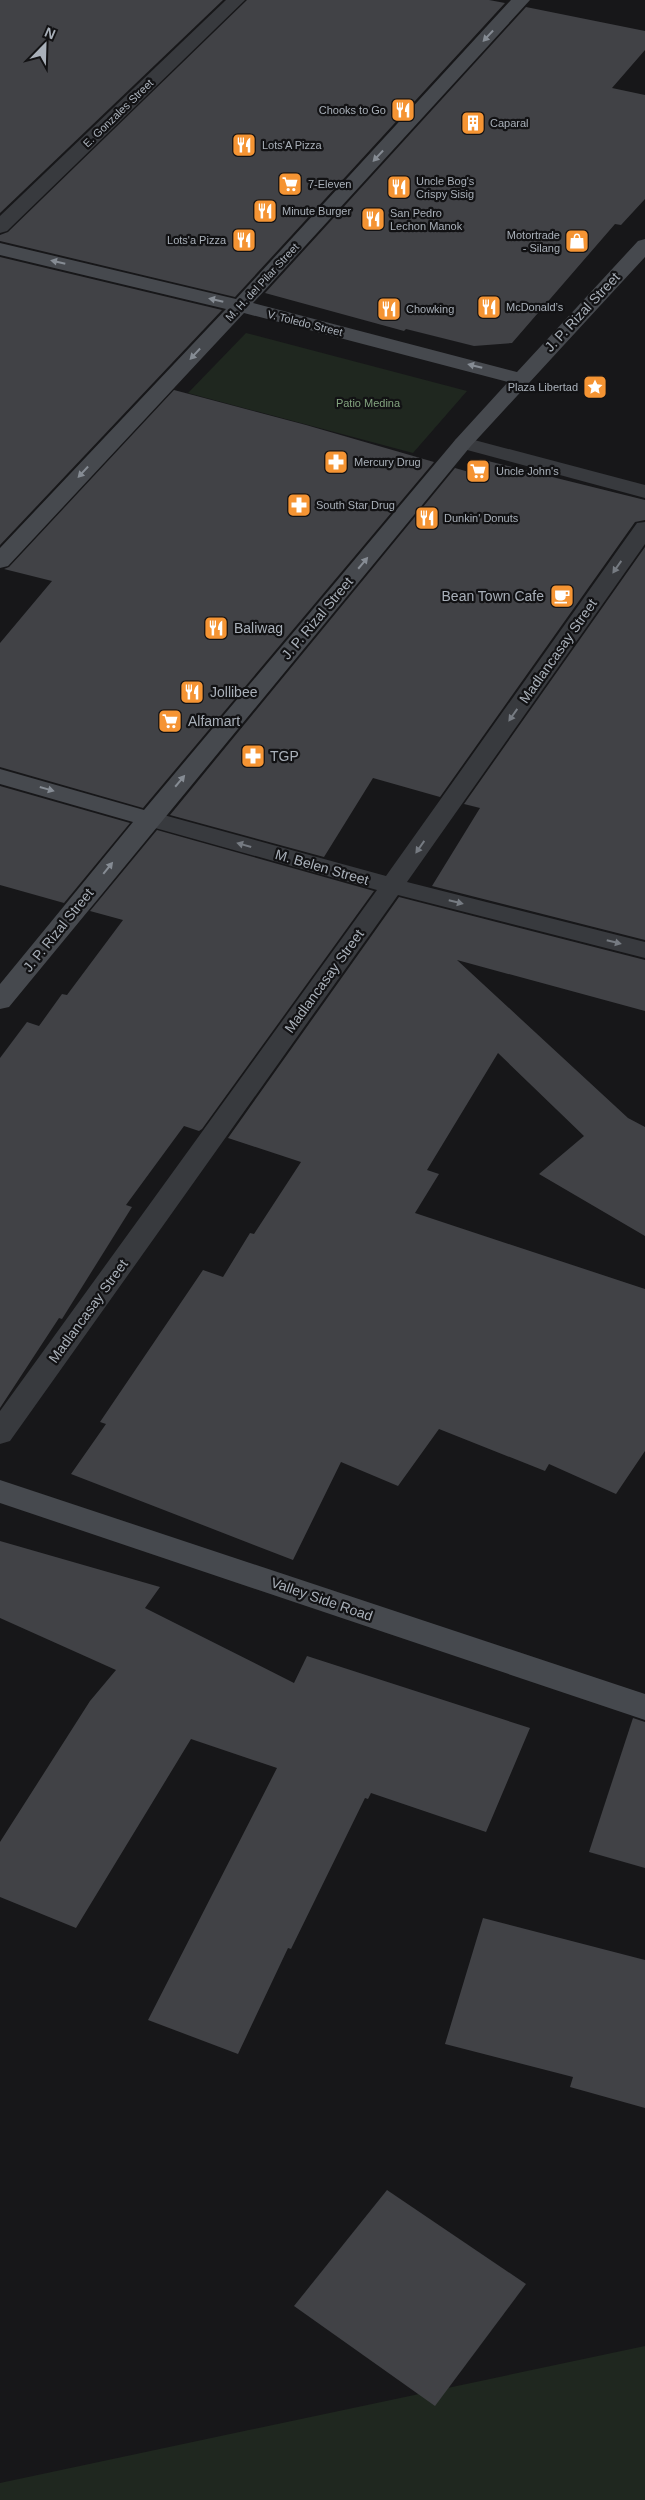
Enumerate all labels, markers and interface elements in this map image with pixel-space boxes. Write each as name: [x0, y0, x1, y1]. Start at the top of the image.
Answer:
north arrow: [20, 20, 70, 70]
text: N: [42, 24, 58, 42]
one-way arrow: [482, 29, 494, 41]
street label: E. Gonzales Street: [81, 77, 155, 149]
restaurant icon: Chooks to Go: [390, 97, 416, 123]
place label: Chooks to Go: [319, 104, 386, 116]
building icon: Caparal: [460, 110, 486, 136]
place label: Caparal: [490, 117, 529, 129]
restaurant icon: Lots'A Pizza: [231, 132, 257, 158]
place label: Lots'A Pizza: [262, 139, 322, 151]
one-way arrow: [372, 149, 384, 161]
supermarket icon: 7-Eleven: [277, 171, 303, 197]
restaurant icon: Uncle Bog's Crispy Sisig: [386, 174, 412, 200]
place label: Uncle Bog's Crispy Sisig: [416, 175, 475, 200]
place label: 7-Eleven: [308, 178, 351, 190]
restaurant icon: Minute Burger: [252, 198, 278, 224]
place label: Minute Burger: [282, 205, 351, 217]
restaurant icon: San Pedro Lechon Manok: [360, 206, 386, 232]
place label: San Pedro Lechon Manok: [390, 207, 463, 232]
restaurant icon: Lots'a Pizza: [231, 227, 257, 253]
shop icon: Motortrade - Silang: [564, 228, 590, 254]
place label: Motortrade - Silang: [507, 229, 560, 254]
place label: Lots'a Pizza: [167, 234, 227, 246]
street label: M. H. del Pilar Street: [223, 241, 301, 323]
one-way arrow: [50, 258, 65, 266]
street label: J. P. Rizal Street: [541, 269, 623, 355]
restaurant icon: McDonald’s: [476, 294, 502, 320]
one-way arrow: [208, 296, 223, 304]
restaurant icon: Chowking: [376, 296, 402, 322]
place label: McDonald’s: [506, 301, 564, 313]
place label: Chowking: [406, 303, 454, 315]
street label: V. Toledo Street: [266, 308, 344, 338]
one-way arrow: [189, 348, 201, 360]
one-way arrow: [467, 362, 482, 370]
place icon: Plaza Libertad: [582, 374, 608, 400]
place label: Plaza Libertad: [508, 381, 578, 393]
park label: Patio Medina: [336, 397, 401, 409]
pharmacy icon: Mercury Drug: [323, 449, 349, 475]
place label: Mercury Drug: [354, 456, 421, 468]
supermarket icon: Uncle John's: [465, 458, 491, 484]
place label: Uncle John's: [496, 465, 559, 477]
one-way arrow: [77, 466, 89, 478]
pharmacy icon: South Star Drug: [286, 492, 312, 518]
place label: South Star Drug: [316, 499, 395, 511]
restaurant icon: Dunkin' Donuts: [414, 505, 440, 531]
place label: Dunkin' Donuts: [444, 512, 519, 524]
one-way arrow: [357, 557, 368, 569]
one-way arrow: [612, 561, 622, 574]
street label: J. P. Rizal Street: [278, 574, 356, 662]
cafe icon: Bean Town Cafe: [549, 583, 575, 609]
place label: Bean Town Cafe: [442, 588, 544, 604]
street label: Madlancasay Street: [516, 596, 600, 706]
restaurant icon: Baliwag: [203, 615, 229, 641]
place label: Baliwag: [234, 620, 283, 636]
restaurant icon: Jollibee: [179, 679, 205, 705]
place label: Jollibee: [210, 684, 258, 700]
supermarket icon: Alfamart: [157, 708, 183, 734]
one-way arrow: [508, 708, 518, 721]
place label: Alfamart: [188, 713, 240, 729]
pharmacy icon: TGP: [240, 743, 266, 769]
place label: TGP: [270, 748, 299, 764]
one-way arrow: [174, 776, 186, 788]
one-way arrow: [39, 786, 54, 794]
one-way arrow: [236, 841, 252, 849]
one-way arrow: [415, 841, 425, 854]
street label: M. Belen Street: [273, 846, 371, 888]
one-way arrow: [103, 862, 114, 875]
street label: J. P. Rizal Street: [20, 885, 97, 975]
one-way arrow: [449, 899, 464, 907]
street label: Madlancasay Street: [281, 926, 367, 1036]
one-way arrow: [607, 938, 622, 946]
street label: Madlancasay Street: [45, 1256, 131, 1366]
street label: Valley Side Road: [269, 1574, 375, 1624]

